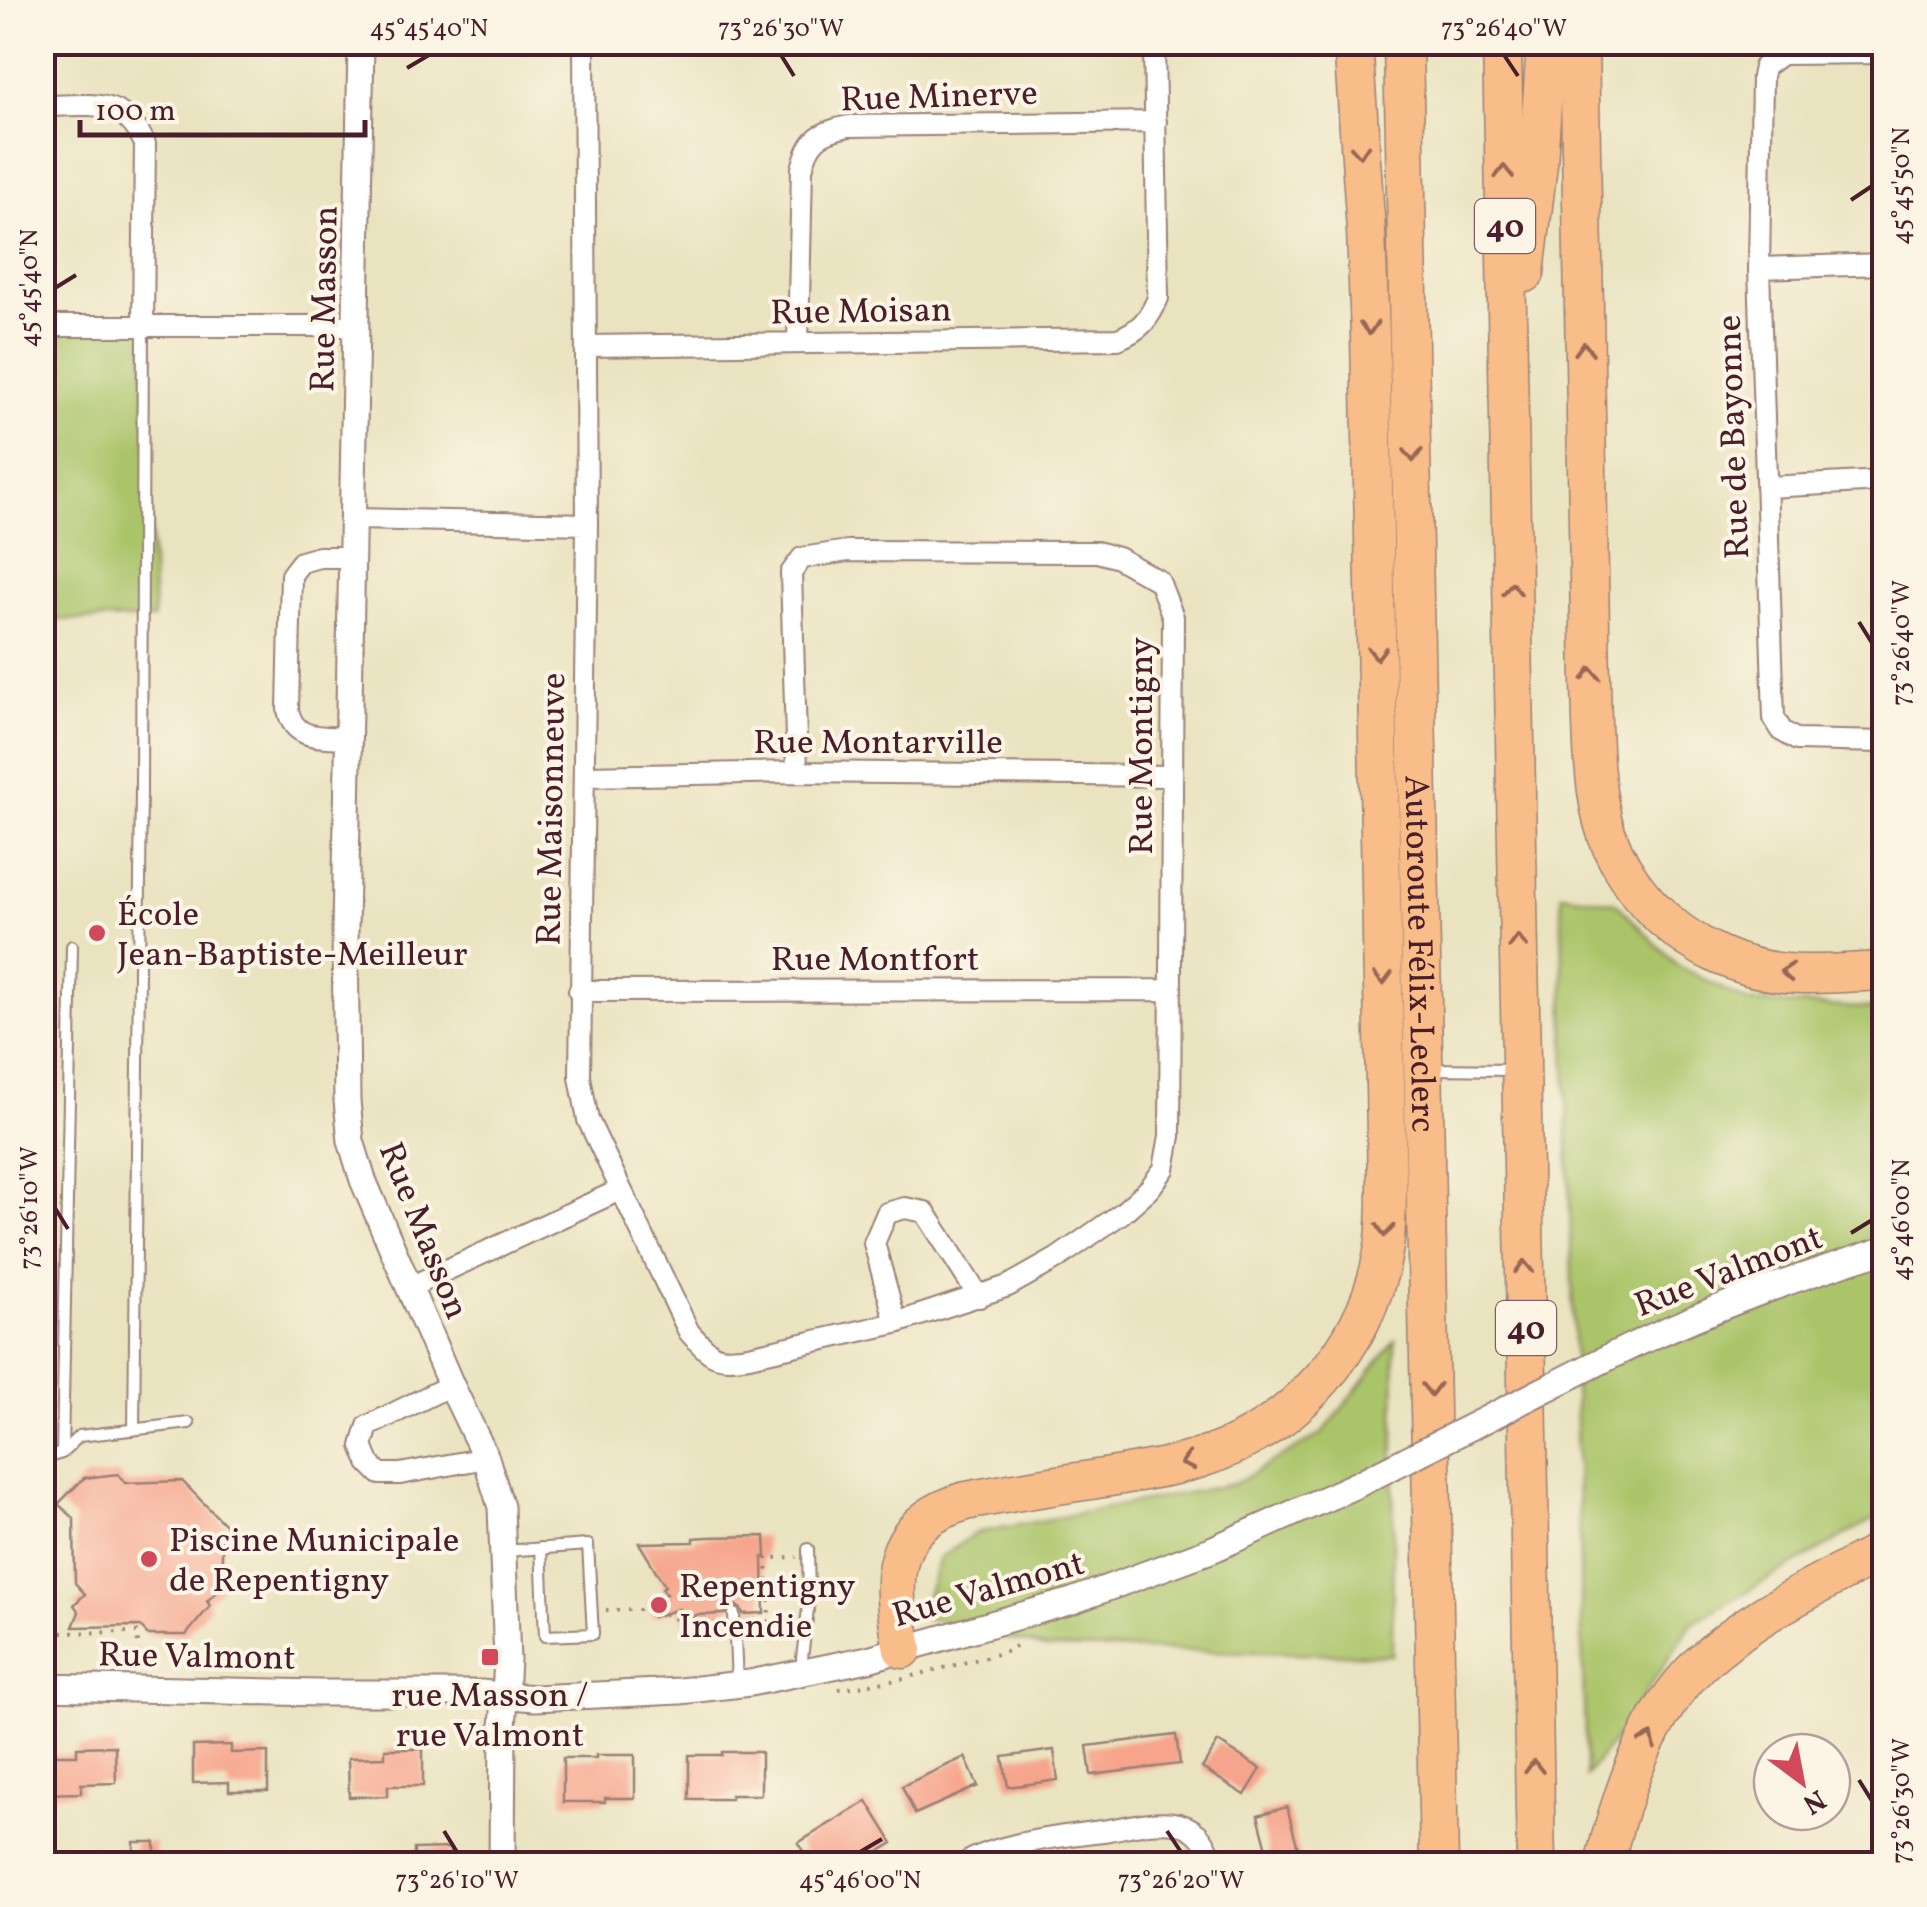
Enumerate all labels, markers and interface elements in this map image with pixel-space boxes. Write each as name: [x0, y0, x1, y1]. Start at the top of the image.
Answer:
text: 45°45'40"N: [370, 12, 488, 47]
text: 73°26'30"W: [718, 12, 844, 47]
text: 73°26'40"W: [1441, 12, 1567, 47]
street label: Rue Minerve: [840, 71, 1039, 125]
scale bar: [80, 75, 365, 137]
text: 100 m: [95, 91, 176, 133]
text: 45°45'50"N: [1885, 127, 1920, 245]
one-way arrow: [1349, 144, 1370, 160]
one-way arrow: [1494, 163, 1515, 179]
road number: 40: [1475, 199, 1535, 253]
street label: Rue Masson: [300, 205, 352, 393]
text: 45°45'40"N: [13, 229, 48, 347]
street label: Rue Moisan: [770, 287, 952, 339]
street label: Rue de Bayonne: [1707, 314, 1763, 560]
one-way arrow: [1359, 321, 1380, 337]
one-way arrow: [1574, 340, 1595, 356]
one-way arrow: [1402, 448, 1423, 464]
text: 73°26'40"W: [1885, 580, 1920, 706]
one-way arrow: [1501, 581, 1523, 596]
street label: Rue Montigny: [1119, 637, 1167, 855]
one-way arrow: [1367, 646, 1388, 662]
one-way arrow: [1580, 665, 1601, 681]
street label: Rue Maisonneuve: [527, 672, 579, 946]
street label: Rue Montarville: [753, 720, 1003, 768]
street label: Autoroute Félix-Leclerc: [1390, 775, 1446, 1133]
place label: École Jean-Baptiste-Meilleur: [117, 892, 468, 980]
marker: École Jean-Baptiste-Meilleur: [86, 922, 108, 944]
one-way arrow: [1508, 934, 1529, 950]
street label: Rue Montfort: [771, 937, 979, 985]
one-way arrow: [1779, 961, 1795, 983]
one-way arrow: [1373, 971, 1394, 987]
street label: Rue Masson: [365, 1136, 479, 1327]
text: 73°26'10"W: [13, 1146, 48, 1270]
text: 45°46'00"N: [1885, 1159, 1920, 1281]
street label: Rue Valmont: [1628, 1215, 1830, 1331]
one-way arrow: [1375, 1223, 1397, 1239]
one-way arrow: [1514, 1259, 1535, 1275]
road number: 40: [1496, 1301, 1556, 1355]
one-way arrow: [1420, 1382, 1442, 1397]
one-way arrow: [1179, 1450, 1197, 1471]
place label: Piscine Municipale de Repentigny: [169, 1518, 459, 1606]
street label: Rue Valmont: [887, 1541, 1090, 1641]
marker: Piscine Municipale de Repentigny: [138, 1548, 160, 1570]
place label: Repentigny Incendie: [679, 1564, 856, 1652]
marker: Repentigny Incendie: [648, 1594, 670, 1616]
street label: Rue Valmont: [98, 1632, 296, 1684]
marker: rue Masson / rue Valmont: [479, 1646, 501, 1668]
place label: rue Masson / rue Valmont: [391, 1673, 589, 1761]
one-way arrow: [1636, 1732, 1656, 1750]
north arrow: [1752, 1732, 1852, 1832]
text: 73°26'30"W: [1885, 1738, 1920, 1864]
one-way arrow: [1524, 1759, 1545, 1775]
text: N: [1795, 1779, 1833, 1823]
text: 73°26'10"W: [395, 1864, 519, 1899]
text: 45°46'00"N: [799, 1864, 921, 1899]
text: 73°26'20"W: [1118, 1864, 1244, 1899]

